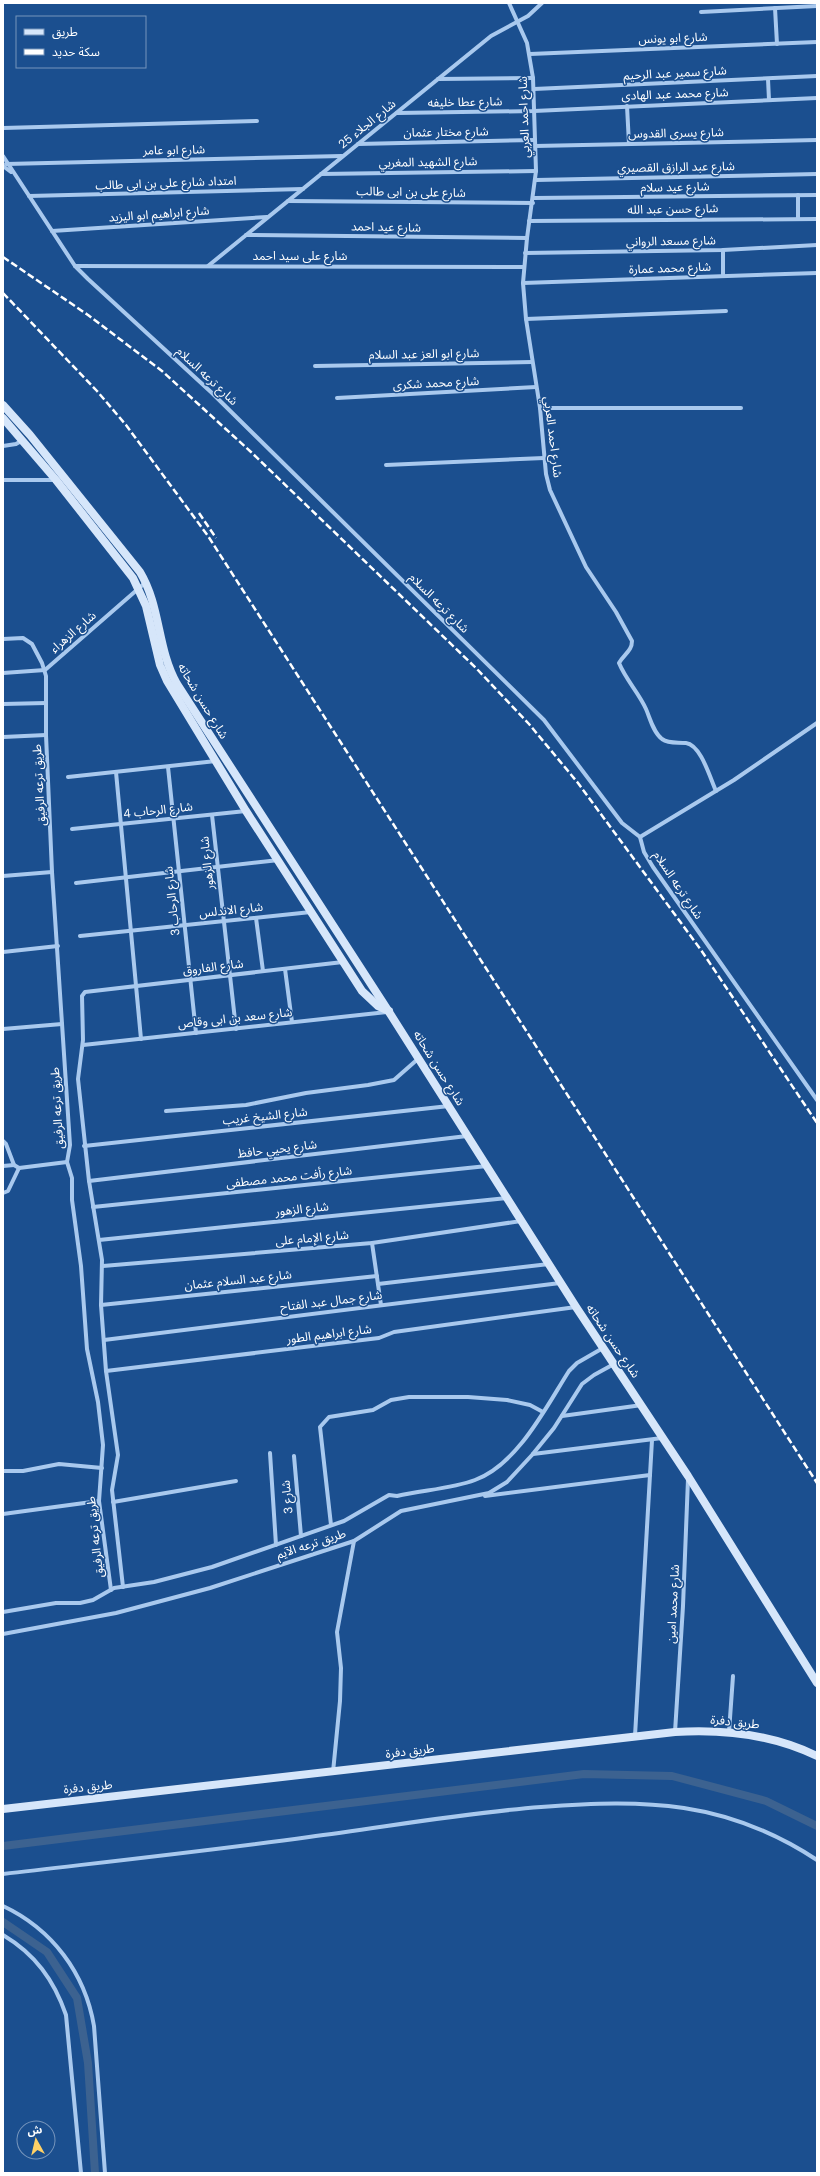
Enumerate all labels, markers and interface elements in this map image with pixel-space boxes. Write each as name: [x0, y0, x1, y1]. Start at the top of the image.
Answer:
legend: [16, 16, 146, 68]
text: طريق: [52, 24, 78, 40]
street label: شارع ابو يونس: [638, 29, 708, 48]
text: سكة حديد: [52, 44, 100, 60]
street label: شارع سمير عبد الرحيم: [623, 62, 727, 85]
street label: شارع احمد العربي: [515, 76, 535, 158]
street label: شارع محمد عبد الهادى: [621, 84, 729, 105]
street label: شارع عطا خليفه: [427, 93, 503, 112]
street label: شارع الجلاء 25: [335, 96, 400, 153]
street label: شارع مختار عثمان: [403, 123, 489, 142]
street label: شارع يسرى القدوس: [628, 124, 724, 143]
street label: شارع ابو عامر: [142, 141, 205, 160]
street label: شارع الشهيد المغربي: [379, 153, 477, 173]
street label: شارع عبد الرازق القصيري: [617, 158, 735, 178]
street label: امتداد شارع على بن ابى طالب: [95, 173, 237, 194]
street label: شارع عيد سلام: [640, 178, 710, 197]
street label: شارع على بن ابى طالب: [356, 183, 466, 202]
street label: شارع حسن عبد الله: [627, 200, 719, 219]
street label: شارع ابراهيم ابو اليزيد: [108, 202, 210, 227]
street label: شارع عيد احمد: [351, 218, 421, 237]
street label: شارع مسعد الرواني: [626, 232, 716, 252]
street label: شارع على سيد احمد: [253, 248, 347, 265]
street label: شارع محمد عمارة: [629, 259, 711, 278]
street label: شارع ترعه السلام: [172, 343, 241, 409]
street label: شارع ابو العز عبد السلام: [369, 345, 479, 364]
street label: شارع محمد شكرى: [392, 373, 480, 394]
street label: شارع احمد العربي: [538, 395, 566, 479]
street label: شارع ترعه السلام: [405, 569, 473, 637]
street label: شارع الزهراء: [47, 608, 100, 657]
street label: شارع حسن شحاته: [173, 660, 232, 742]
street label: طريق ترعه الرفيق: [29, 744, 49, 826]
street label: شارع الرحاب 4: [122, 798, 194, 823]
street label: شارع الزهور: [196, 835, 219, 892]
street label: شارع ترعه السلام: [648, 848, 707, 923]
street label: شارع الرحاب 3: [160, 865, 185, 936]
street label: شارع الاندلس: [198, 899, 264, 922]
street label: شارع الفاروق: [182, 955, 244, 980]
street label: شارع سعد بن ابى وقاص: [177, 1004, 293, 1033]
street label: شارع حسن شحاته: [409, 1027, 469, 1109]
street label: طريق ترعه الرفيق: [47, 1067, 67, 1149]
street label: شارع الشيخ غريب: [222, 1104, 308, 1129]
street label: شارع يحيي حافظ: [236, 1136, 318, 1164]
street label: شارع رأفت محمد مصطفى: [225, 1162, 353, 1193]
street label: شارع الزهور: [273, 1198, 330, 1221]
street label: شارع الإمام على: [275, 1227, 349, 1250]
street label: شارع عبد السلام عثمان: [184, 1266, 293, 1295]
street label: شارع جمال عبد الفتاح: [279, 1287, 383, 1316]
street label: شارع حسن شحاته: [582, 1301, 644, 1382]
street label: شارع ابراهيم الطور: [284, 1321, 373, 1348]
street label: شارع 3: [278, 1479, 297, 1514]
street label: طريق ترعه الرفيق: [83, 1495, 107, 1579]
street label: طريق ترعه الآيم: [274, 1525, 348, 1564]
street label: شارع محمد امين: [663, 1564, 684, 1644]
street label: طريق دفرة: [710, 1711, 760, 1733]
street label: طريق دفرة: [385, 1740, 435, 1762]
street label: طريق دفرة: [63, 1776, 113, 1798]
north arrow: [16, 2120, 56, 2160]
text: ش: [26, 2122, 43, 2138]

